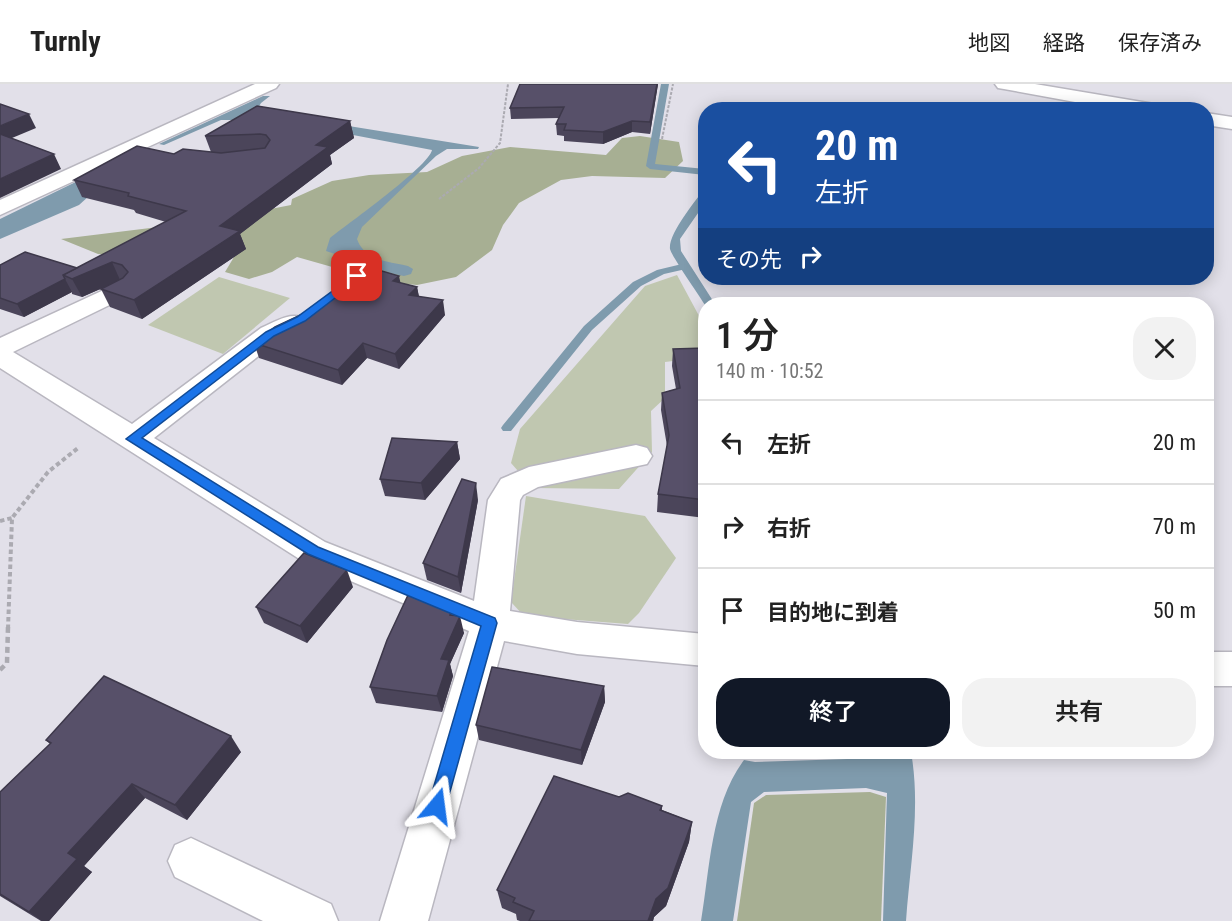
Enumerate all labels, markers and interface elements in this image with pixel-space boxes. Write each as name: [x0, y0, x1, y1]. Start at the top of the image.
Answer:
text: Turnly: [30, 25, 101, 58]
text: 地図: [968, 31, 1010, 55]
text: 経路: [1043, 31, 1085, 55]
text: 保存済み: [1118, 31, 1202, 55]
text: 20 m: [815, 121, 898, 170]
icon: left: [716, 126, 794, 204]
text: 左折: [815, 177, 869, 209]
icon: right: [794, 240, 827, 273]
text: その先: [716, 247, 782, 272]
pin: [331, 250, 382, 301]
icon: arrive: [340, 259, 373, 292]
text: 1 分: [716, 315, 778, 357]
button: close: [1133, 317, 1196, 380]
text: 140 m · 10:52: [716, 359, 823, 383]
icon: left: [716, 426, 749, 459]
text: 20 m: [1153, 430, 1196, 455]
text: 左折: [767, 432, 811, 457]
icon: right: [716, 510, 749, 543]
text: 70 m: [1153, 514, 1196, 539]
text: 右折: [767, 516, 811, 541]
icon: arrive: [716, 594, 749, 627]
text: 50 m: [1153, 598, 1196, 623]
text: 目的地に到着: [767, 600, 899, 625]
button: 終了: [716, 678, 950, 747]
button: 共有: [962, 678, 1196, 747]
position arrow: [405, 774, 469, 838]

